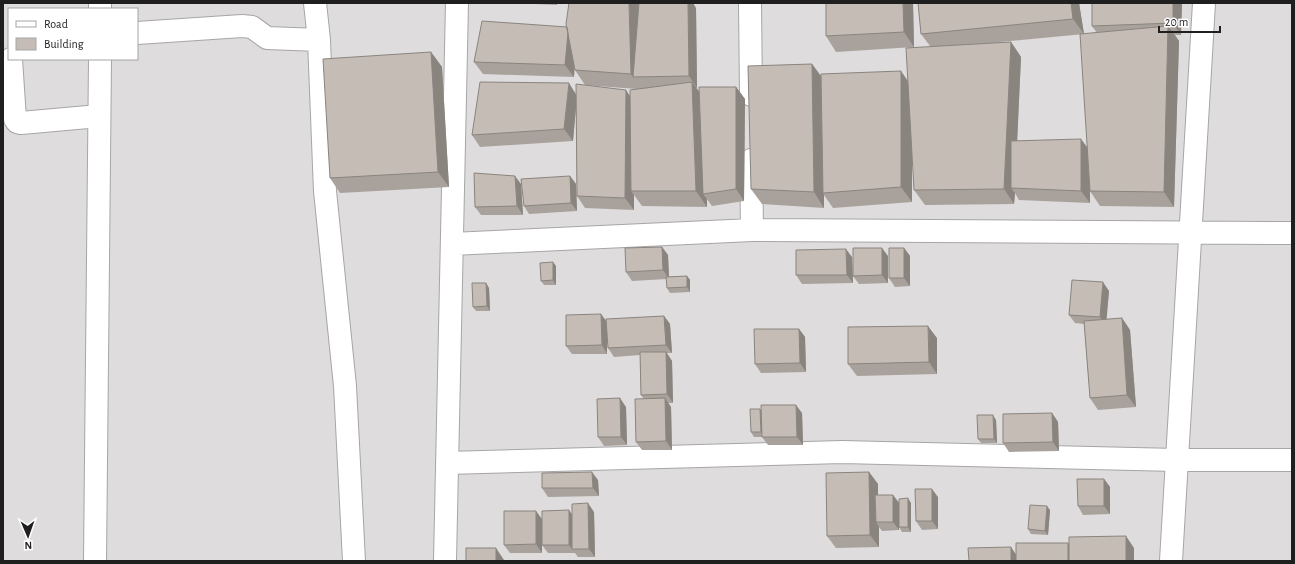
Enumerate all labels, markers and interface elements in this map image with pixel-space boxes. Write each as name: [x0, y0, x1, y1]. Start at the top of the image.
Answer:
legend: [8, 8, 138, 60]
scale bar: [1159, 8, 1220, 34]
text: 20 m: [1165, 16, 1188, 28]
text: Road: [44, 18, 68, 30]
text: Building: [44, 38, 84, 50]
north arrow: [8, 516, 48, 556]
text: N: [24, 540, 32, 551]

